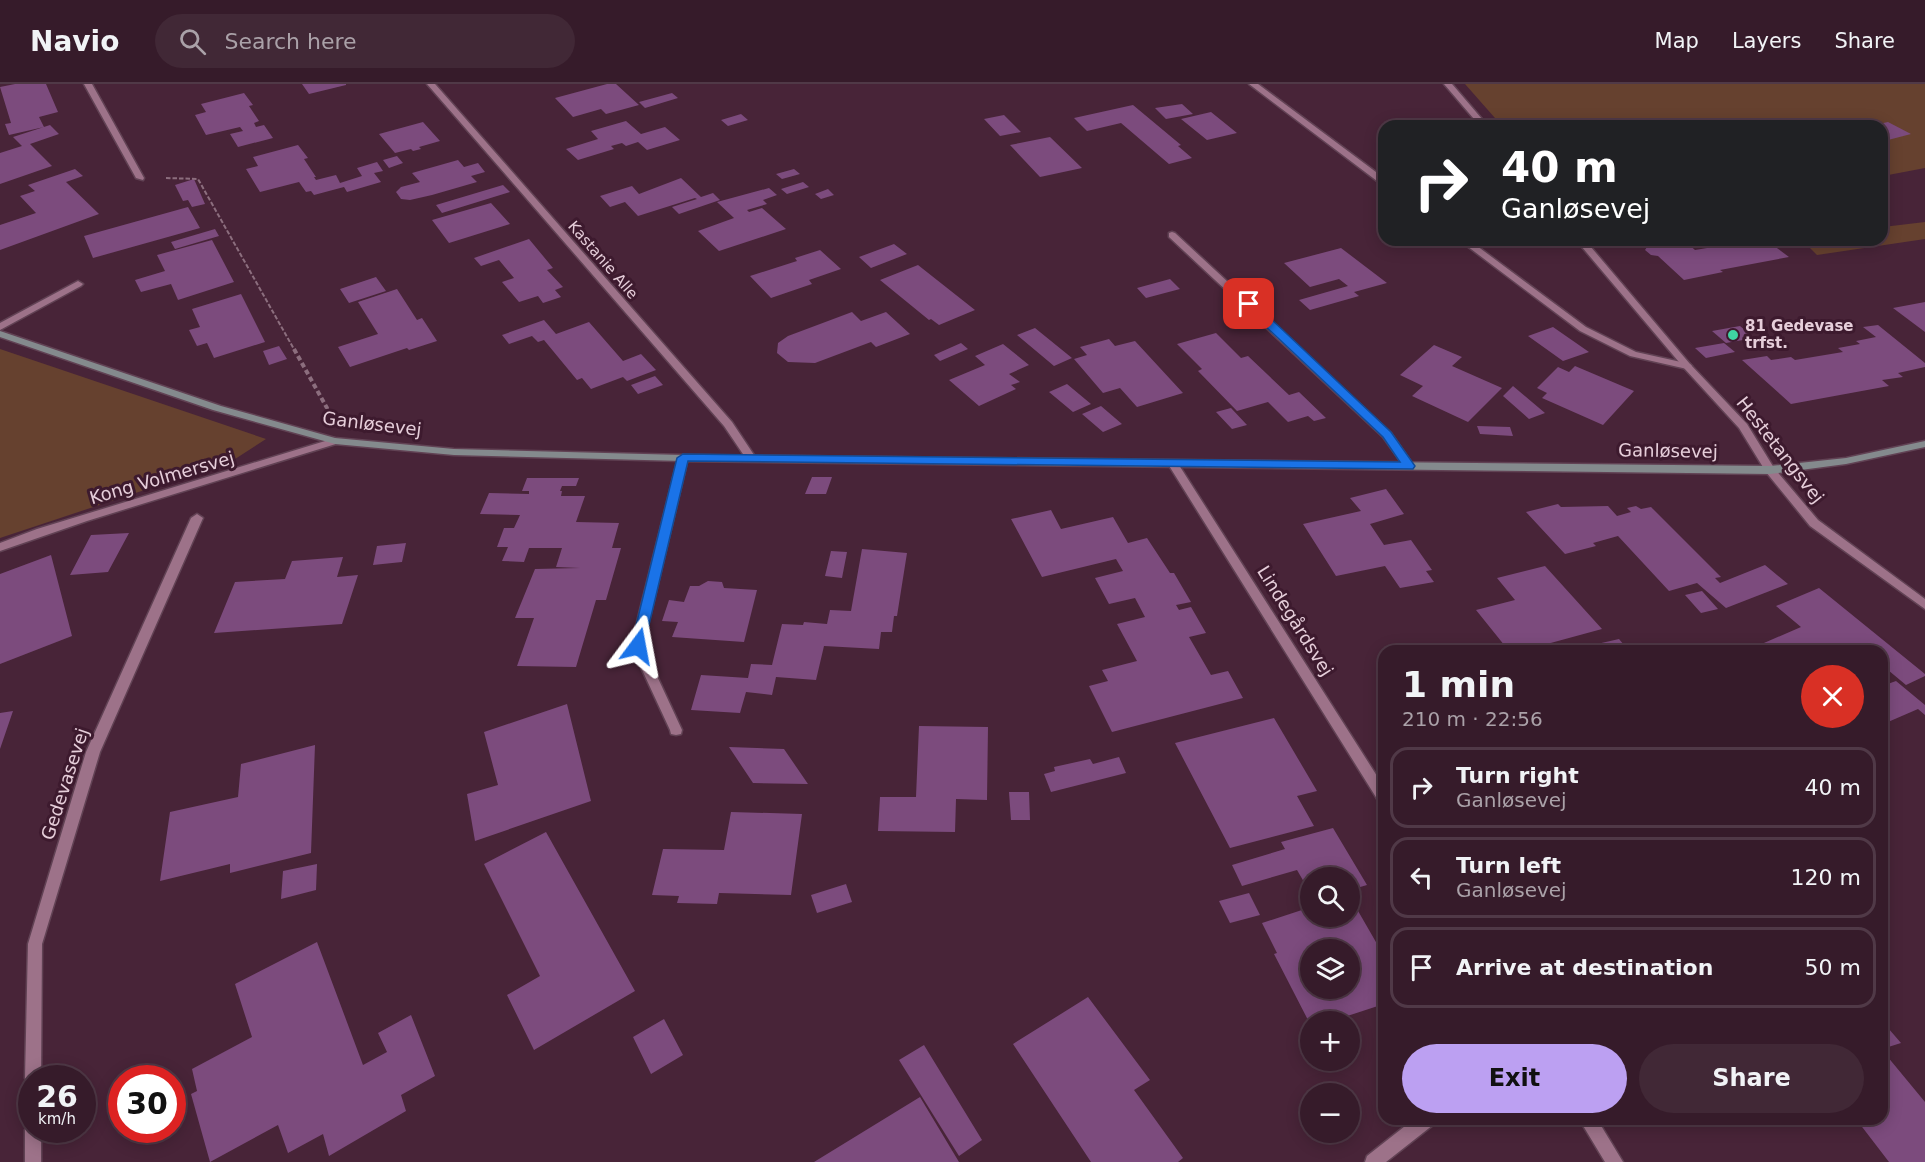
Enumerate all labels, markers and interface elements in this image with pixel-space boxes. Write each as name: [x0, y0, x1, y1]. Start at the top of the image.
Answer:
search box: [155, 14, 575, 68]
text: Navio: [30, 25, 119, 58]
icon: search: [176, 25, 209, 58]
text: Search here: [224, 29, 357, 54]
text: Map: [1655, 29, 1699, 53]
text: Layers: [1732, 29, 1801, 53]
text: Share: [1834, 29, 1895, 53]
text: 40 m: [1501, 143, 1618, 192]
icon: right: [1402, 144, 1480, 222]
text: Ganløsevej: [1501, 193, 1650, 224]
street label: Kastanie Alle: [564, 217, 642, 303]
pin: [1223, 278, 1274, 329]
icon: arrive: [1232, 287, 1265, 320]
place label: 81 Gedevase trfst.: [1745, 317, 1854, 352]
marker: 81 Gedevase trfst.: [1726, 328, 1740, 342]
street label: Hestetangsvej: [1732, 392, 1828, 507]
street label: Ganløsevej: [321, 407, 423, 440]
street label: Ganløsevej: [1618, 439, 1718, 462]
street label: Kong Volmersvej: [87, 447, 237, 508]
street label: Lindegårdsvej: [1253, 562, 1338, 680]
position arrow: [606, 614, 670, 678]
text: 1 min: [1402, 664, 1515, 705]
button: close: [1801, 665, 1864, 728]
text: 210 m · 22:56: [1402, 707, 1543, 731]
street label: Gedevasevej: [37, 725, 92, 842]
text: Turn right: [1456, 763, 1579, 788]
icon: right: [1405, 771, 1438, 804]
text: 40 m: [1805, 775, 1861, 800]
text: Ganløsevej: [1456, 788, 1567, 812]
text: Turn left: [1456, 853, 1561, 878]
icon: left: [1405, 861, 1438, 894]
text: 120 m: [1791, 865, 1861, 890]
map controls: [1300, 867, 1360, 1143]
button: search: [1300, 867, 1360, 927]
text: Ganløsevej: [1456, 878, 1567, 902]
button: layers: [1300, 939, 1360, 999]
icon: arrive: [1405, 951, 1438, 984]
text: Arrive at destination: [1456, 955, 1713, 980]
text: 50 m: [1805, 955, 1861, 980]
button: +: [1300, 1011, 1360, 1071]
button: Exit: [1402, 1044, 1627, 1113]
button: Share: [1639, 1044, 1864, 1113]
speed limit sign: 30: [108, 1065, 186, 1143]
text: 26: [36, 1079, 78, 1114]
button: −: [1300, 1083, 1360, 1143]
text: km/h: [38, 1110, 76, 1128]

